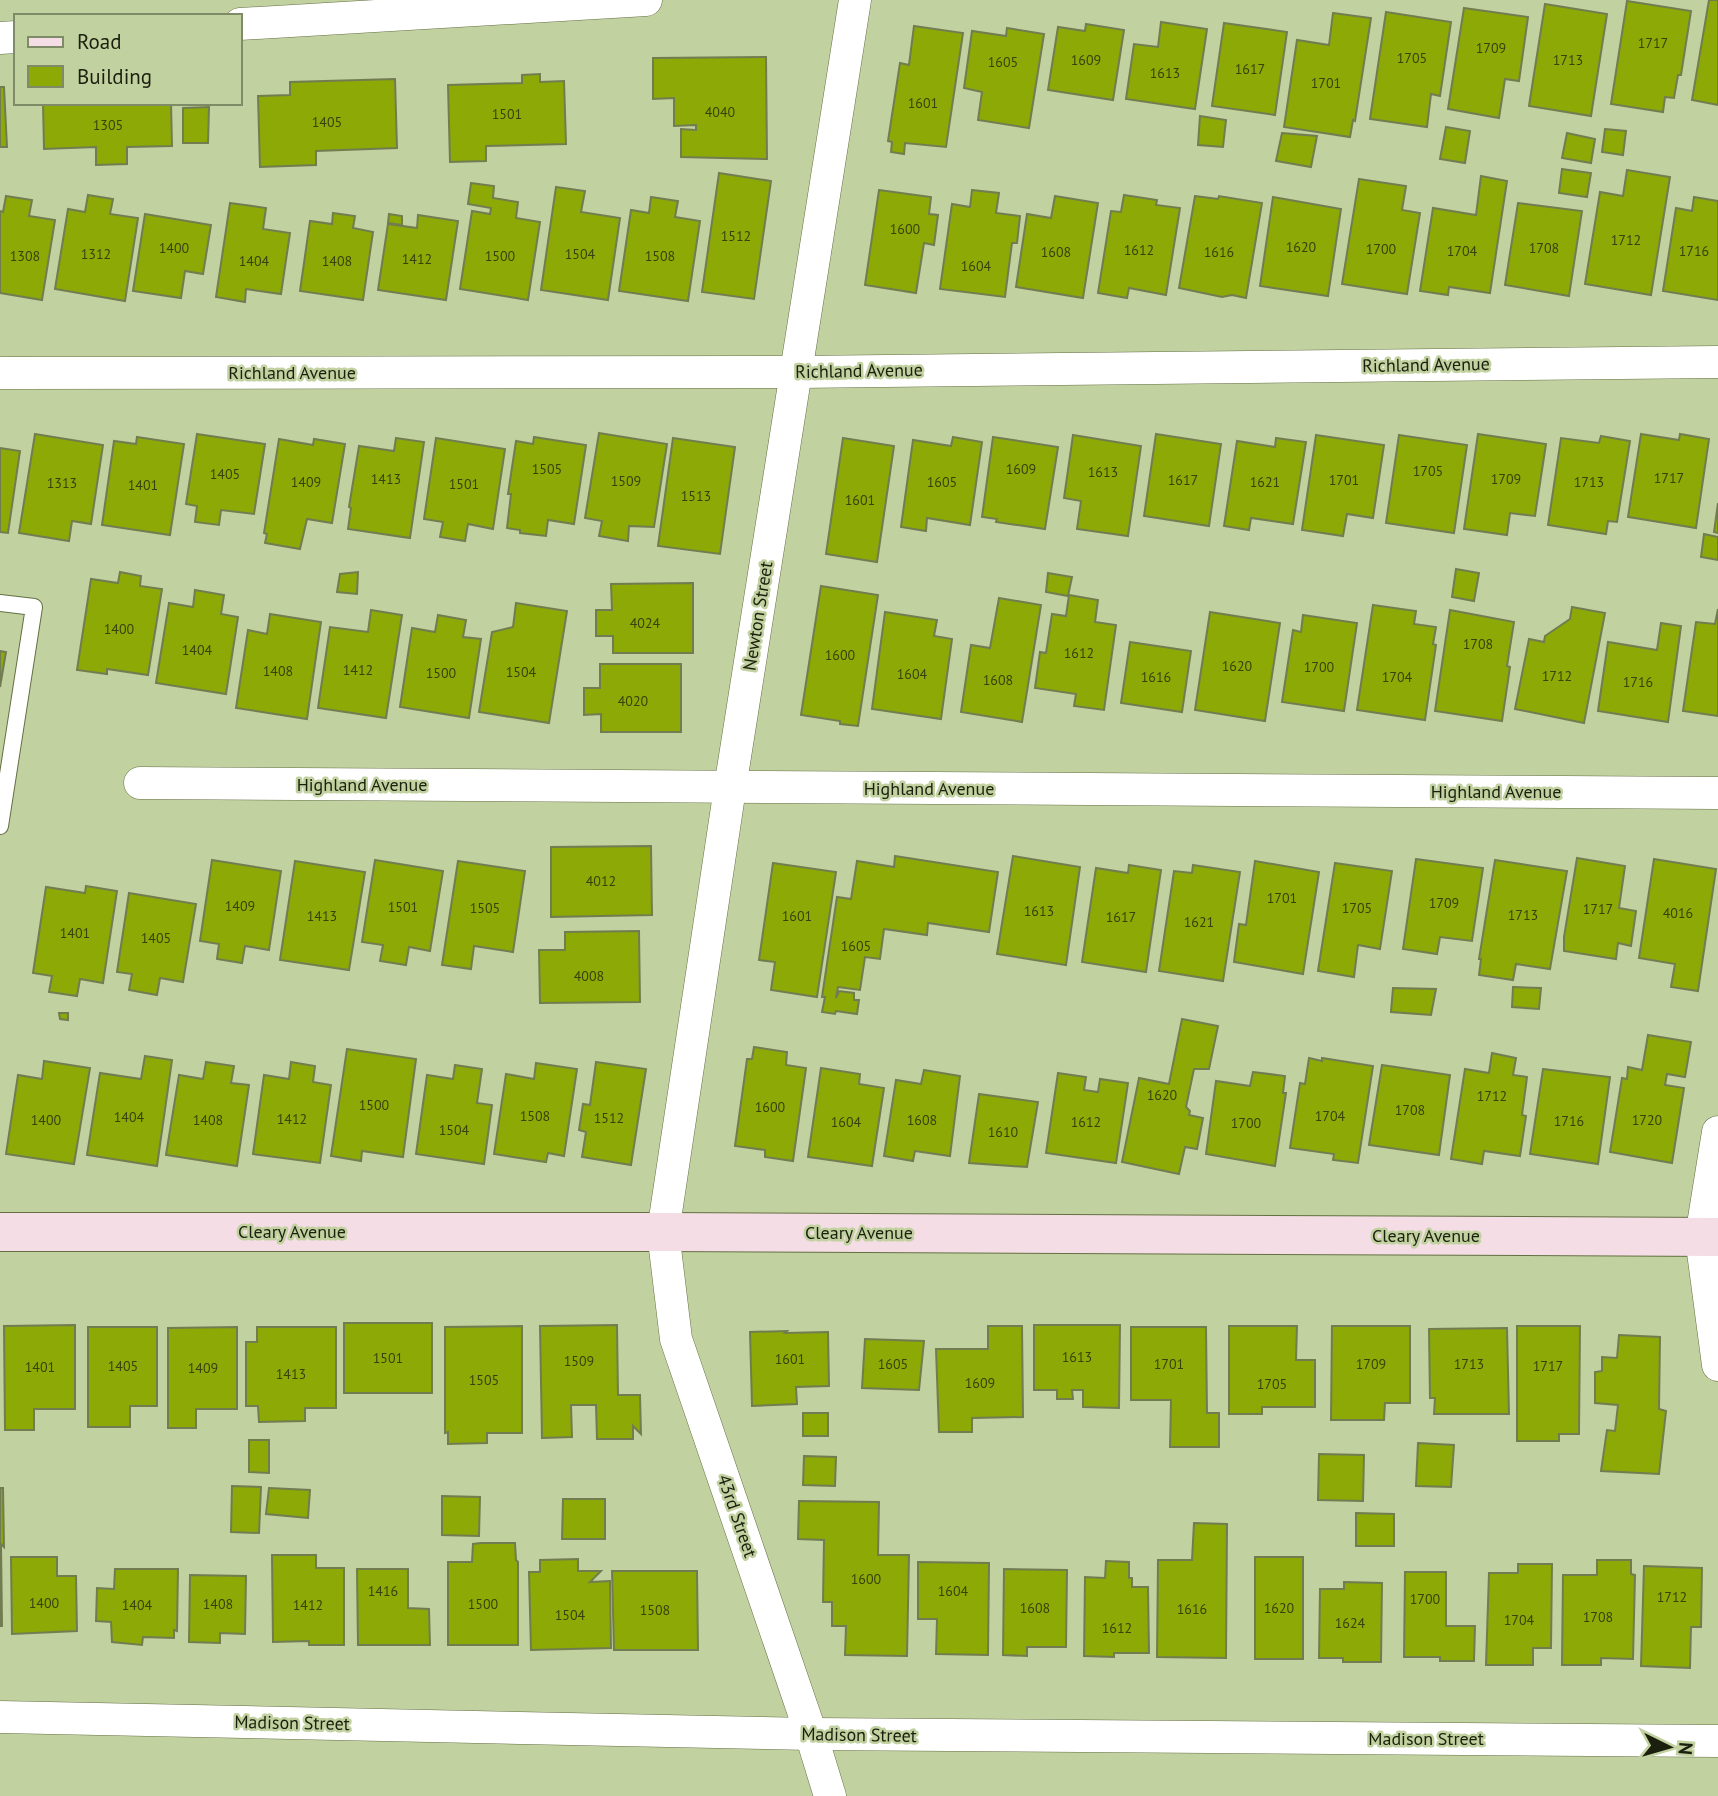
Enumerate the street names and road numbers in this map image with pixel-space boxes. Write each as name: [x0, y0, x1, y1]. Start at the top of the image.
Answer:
street label: Richland Avenue: [1362, 352, 1490, 377]
street label: Richland Avenue: [795, 358, 923, 383]
street label: Richland Avenue: [228, 361, 356, 384]
street label: Newton Street: [738, 560, 778, 672]
street label: Highland Avenue: [297, 773, 427, 796]
street label: Highland Avenue: [864, 777, 994, 800]
street label: Highland Avenue: [1431, 780, 1561, 803]
street label: Cleary Avenue: [238, 1220, 346, 1243]
street label: Cleary Avenue: [805, 1221, 913, 1244]
street label: Cleary Avenue: [1372, 1224, 1480, 1247]
street label: 43rd Street: [713, 1471, 762, 1560]
street label: Madison Street: [234, 1710, 350, 1735]
street label: Madison Street: [801, 1722, 917, 1747]
street label: Madison Street: [1368, 1727, 1484, 1750]

